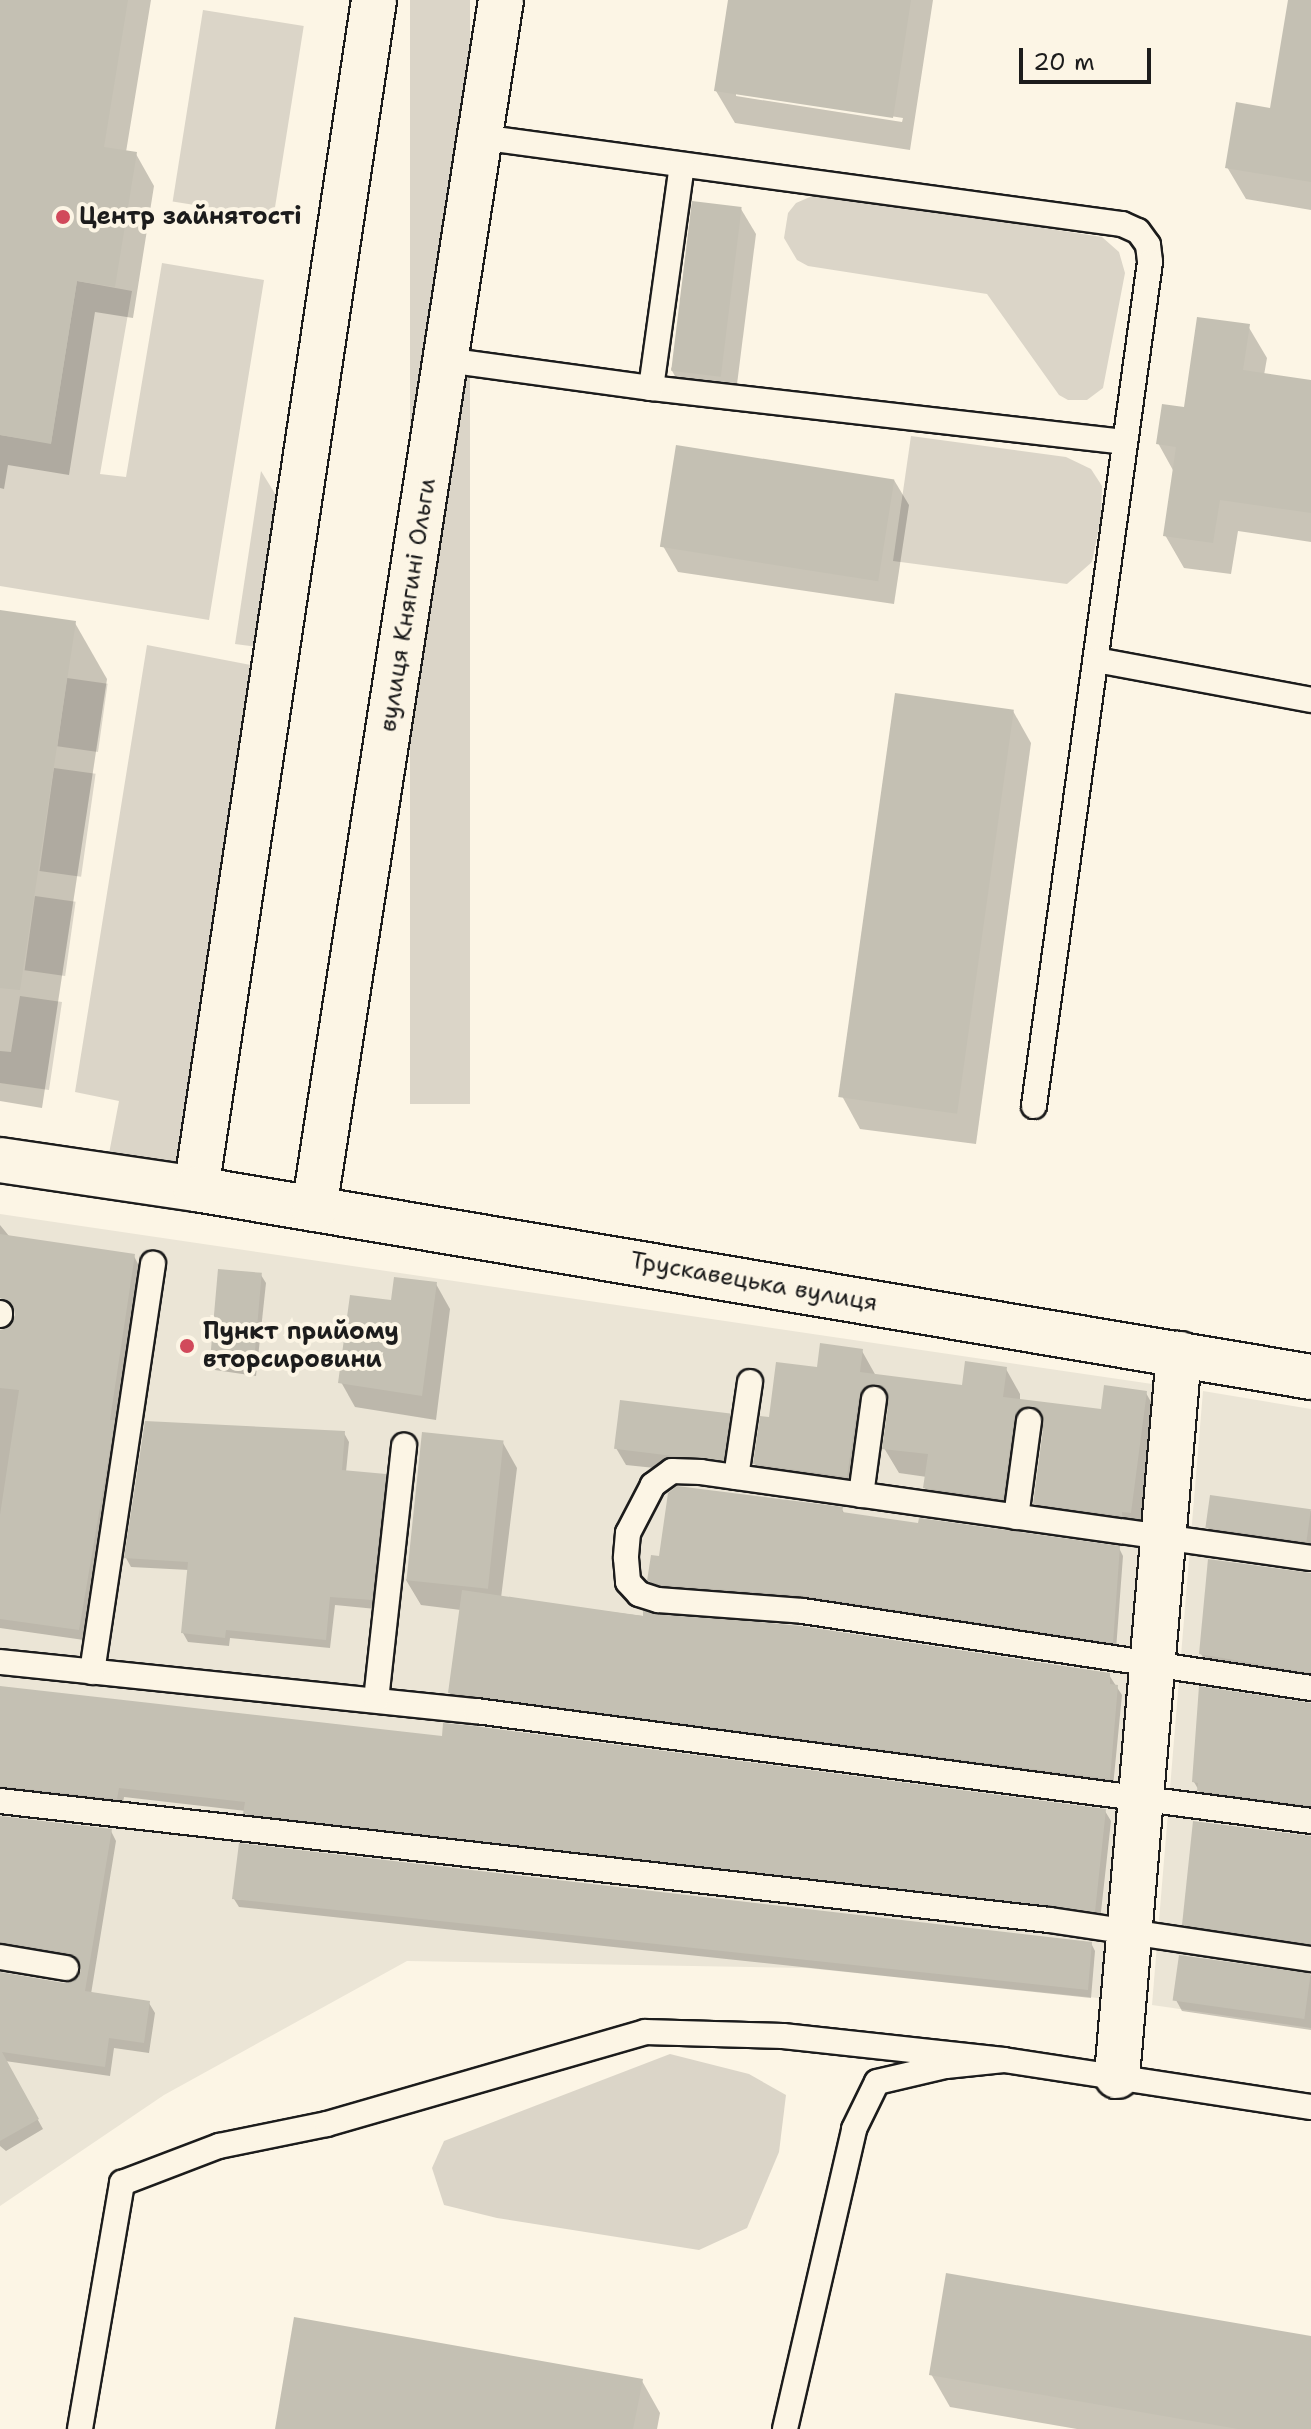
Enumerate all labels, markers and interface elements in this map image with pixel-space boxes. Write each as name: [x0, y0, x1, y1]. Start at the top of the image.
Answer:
scale bar: [1023, 32, 1155, 82]
text: 20 m: [1033, 46, 1095, 78]
place label: Центр зайнятості: [79, 203, 302, 231]
marker: Центр зайнятості: [54, 208, 72, 226]
street label: вулиця Княгині Ольги: [374, 476, 442, 734]
street label: Трускавецька вулиця: [628, 1246, 880, 1318]
place label: Пункт прийому вторсировини: [203, 1318, 399, 1374]
marker: Пункт прийому вторсировини: [178, 1337, 196, 1355]

